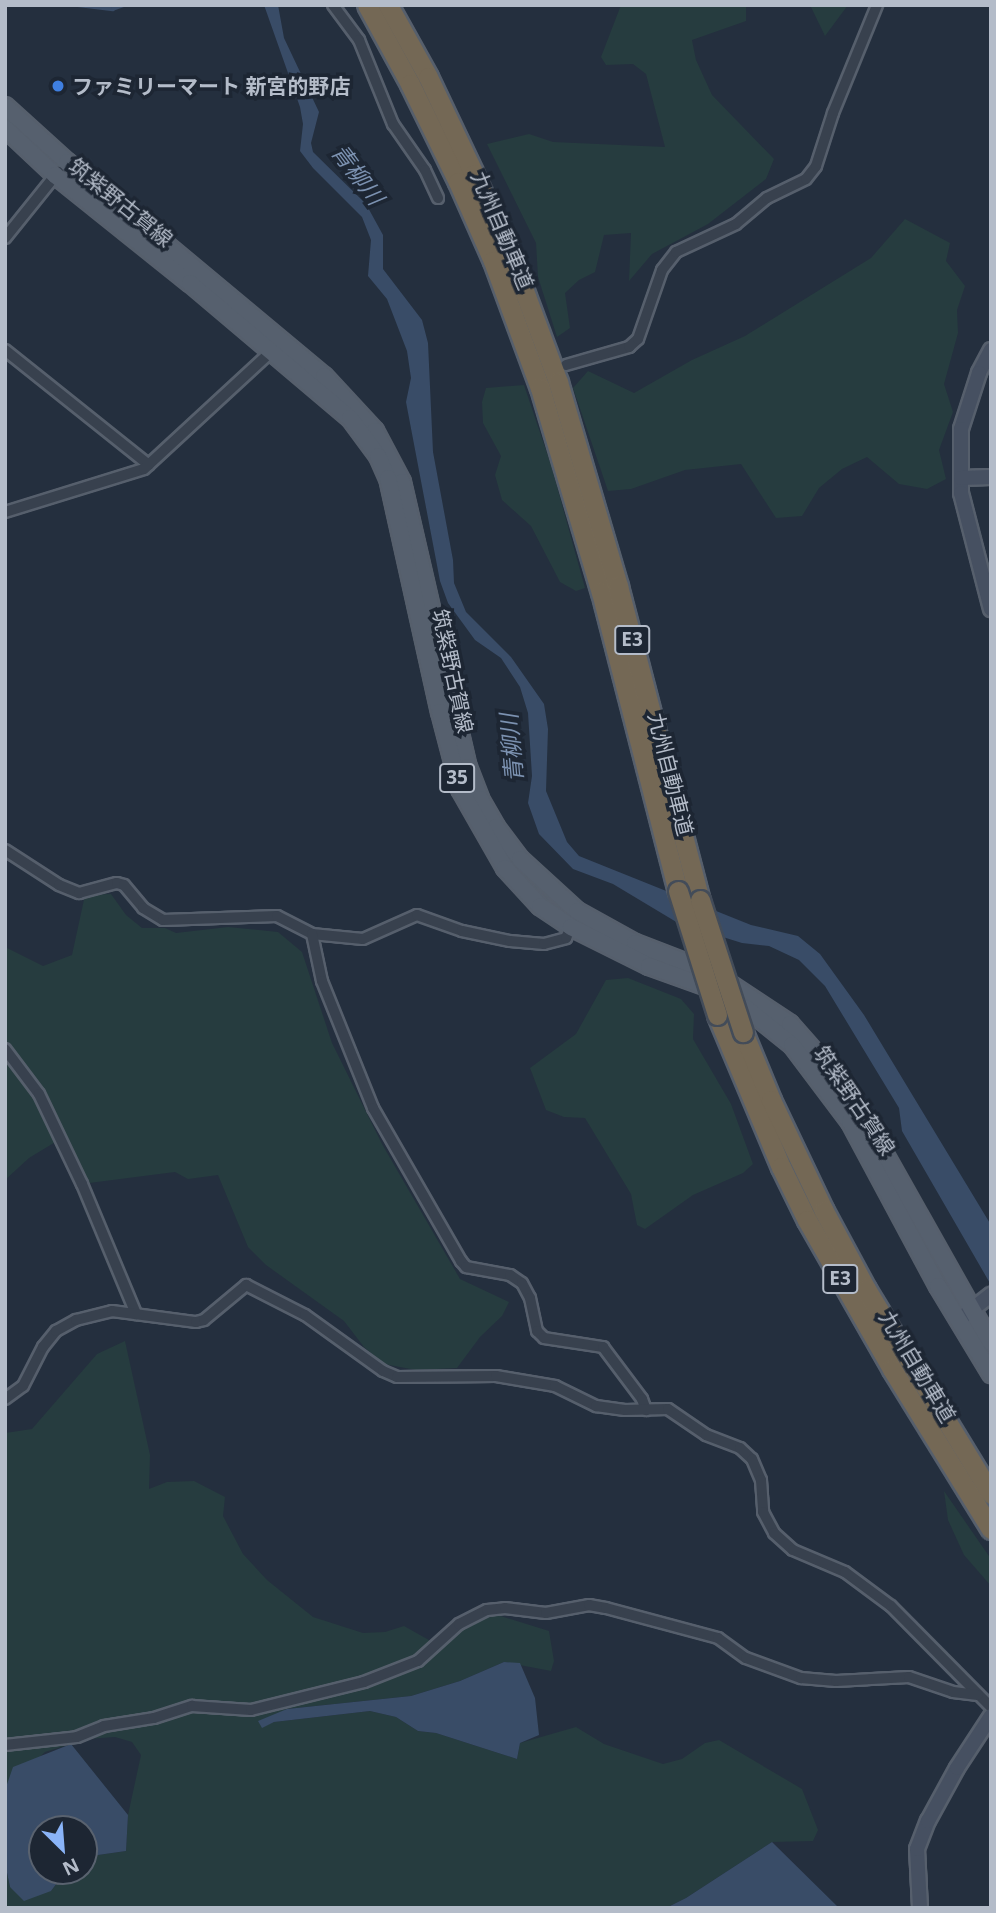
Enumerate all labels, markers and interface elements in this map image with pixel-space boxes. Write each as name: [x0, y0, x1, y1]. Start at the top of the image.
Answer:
place label: ファミリーマート 新宮的野店: [72, 73, 350, 99]
marker: ファミリーマート 新宮的野店: [50, 78, 66, 94]
water label: 青柳川: [326, 138, 390, 210]
street label: 筑紫野古賀線: [64, 153, 178, 251]
street label: 九州自動車道: [467, 167, 539, 293]
street label: 筑紫野古賀線: [428, 607, 478, 735]
road number: E3: [613, 624, 651, 656]
street label: 九州自動車道: [644, 710, 698, 838]
water label: 青柳川: [494, 712, 528, 784]
road number: 35: [438, 762, 476, 793]
street label: 筑紫野古賀線: [809, 1041, 901, 1159]
road number: E3: [821, 1264, 859, 1294]
street label: 九州自動車道: [875, 1306, 961, 1426]
north arrow: [28, 1815, 98, 1885]
text: N: [59, 1852, 84, 1882]

